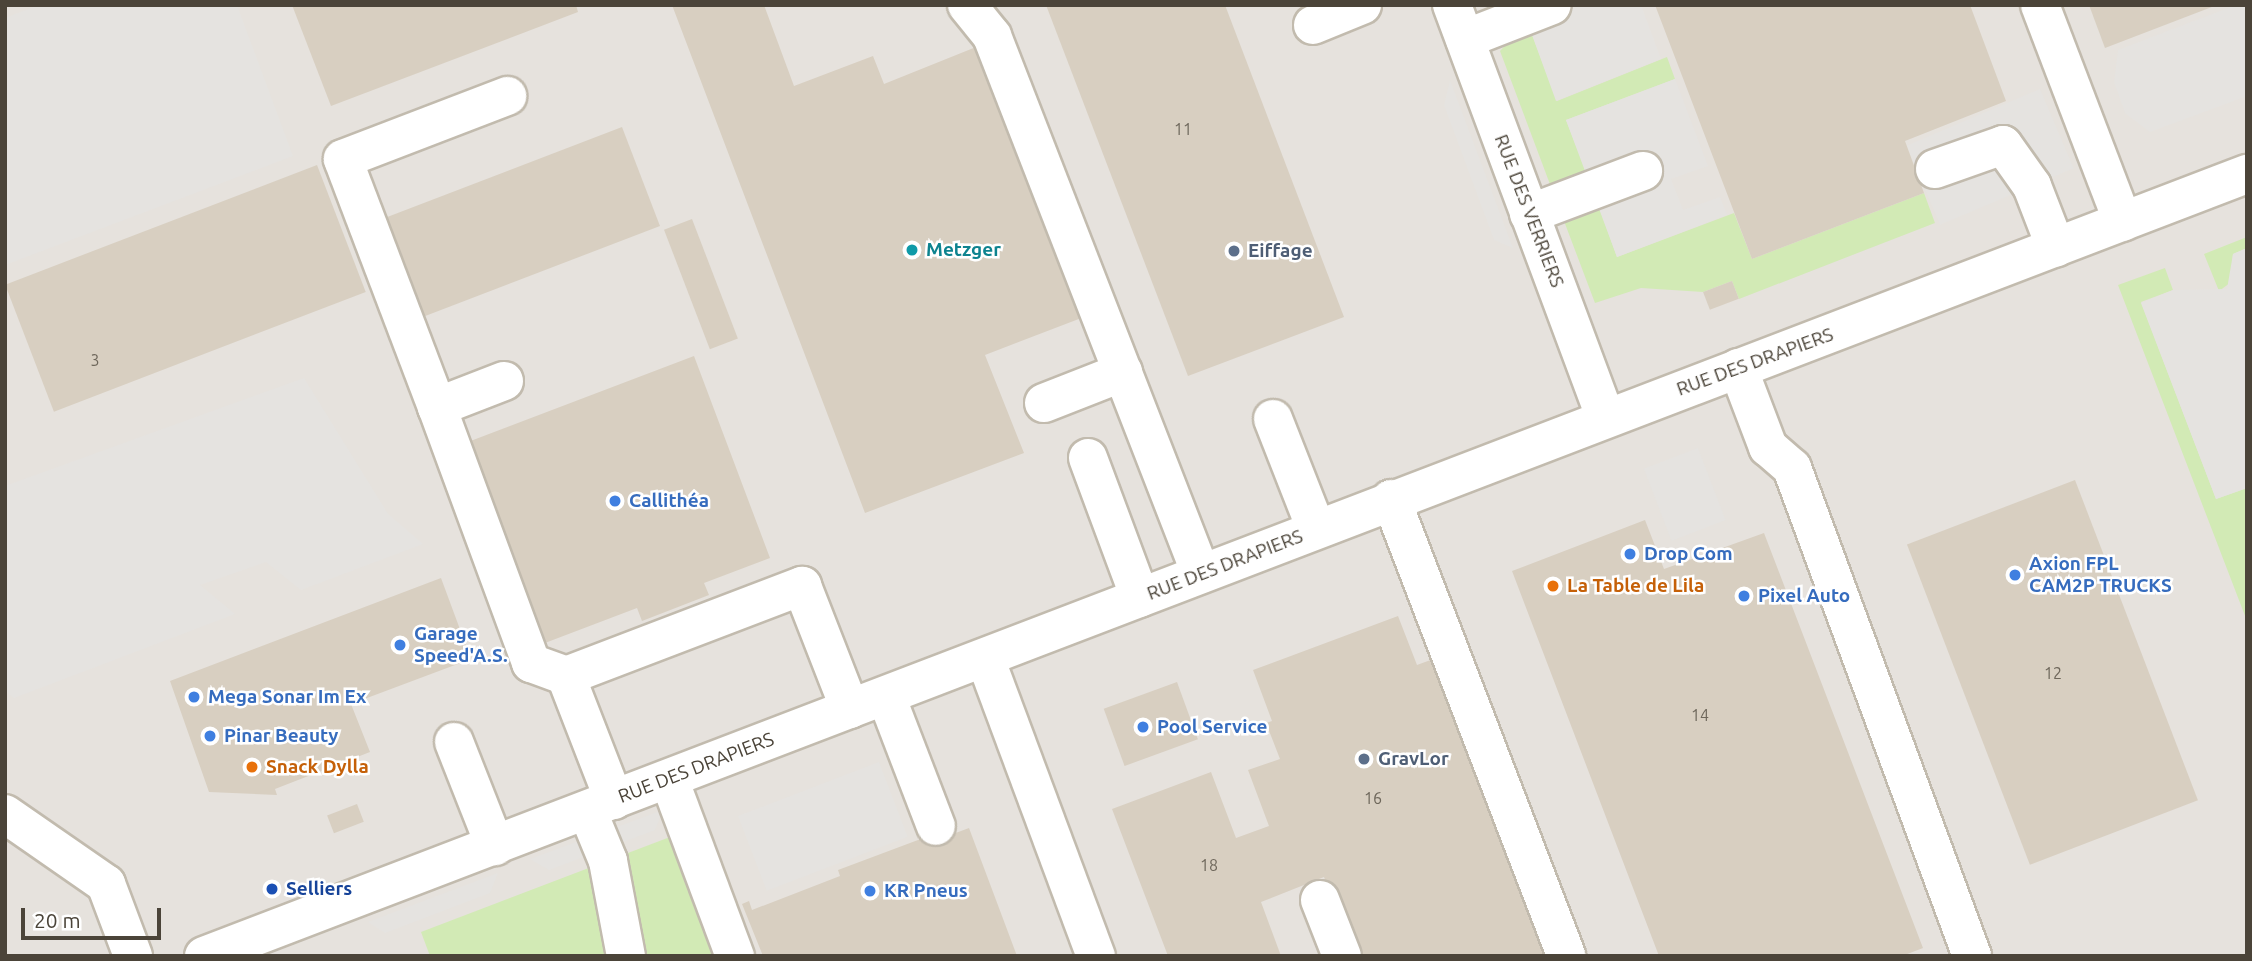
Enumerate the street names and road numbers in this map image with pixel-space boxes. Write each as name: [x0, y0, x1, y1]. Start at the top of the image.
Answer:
street label: RUE DES VERRIERS: [1489, 131, 1569, 291]
street label: RUE DES DRAPIERS: [1674, 323, 1836, 401]
street label: RUE DES DRAPIERS: [1144, 525, 1306, 605]
street label: RUE DES DRAPIERS: [615, 728, 777, 808]

